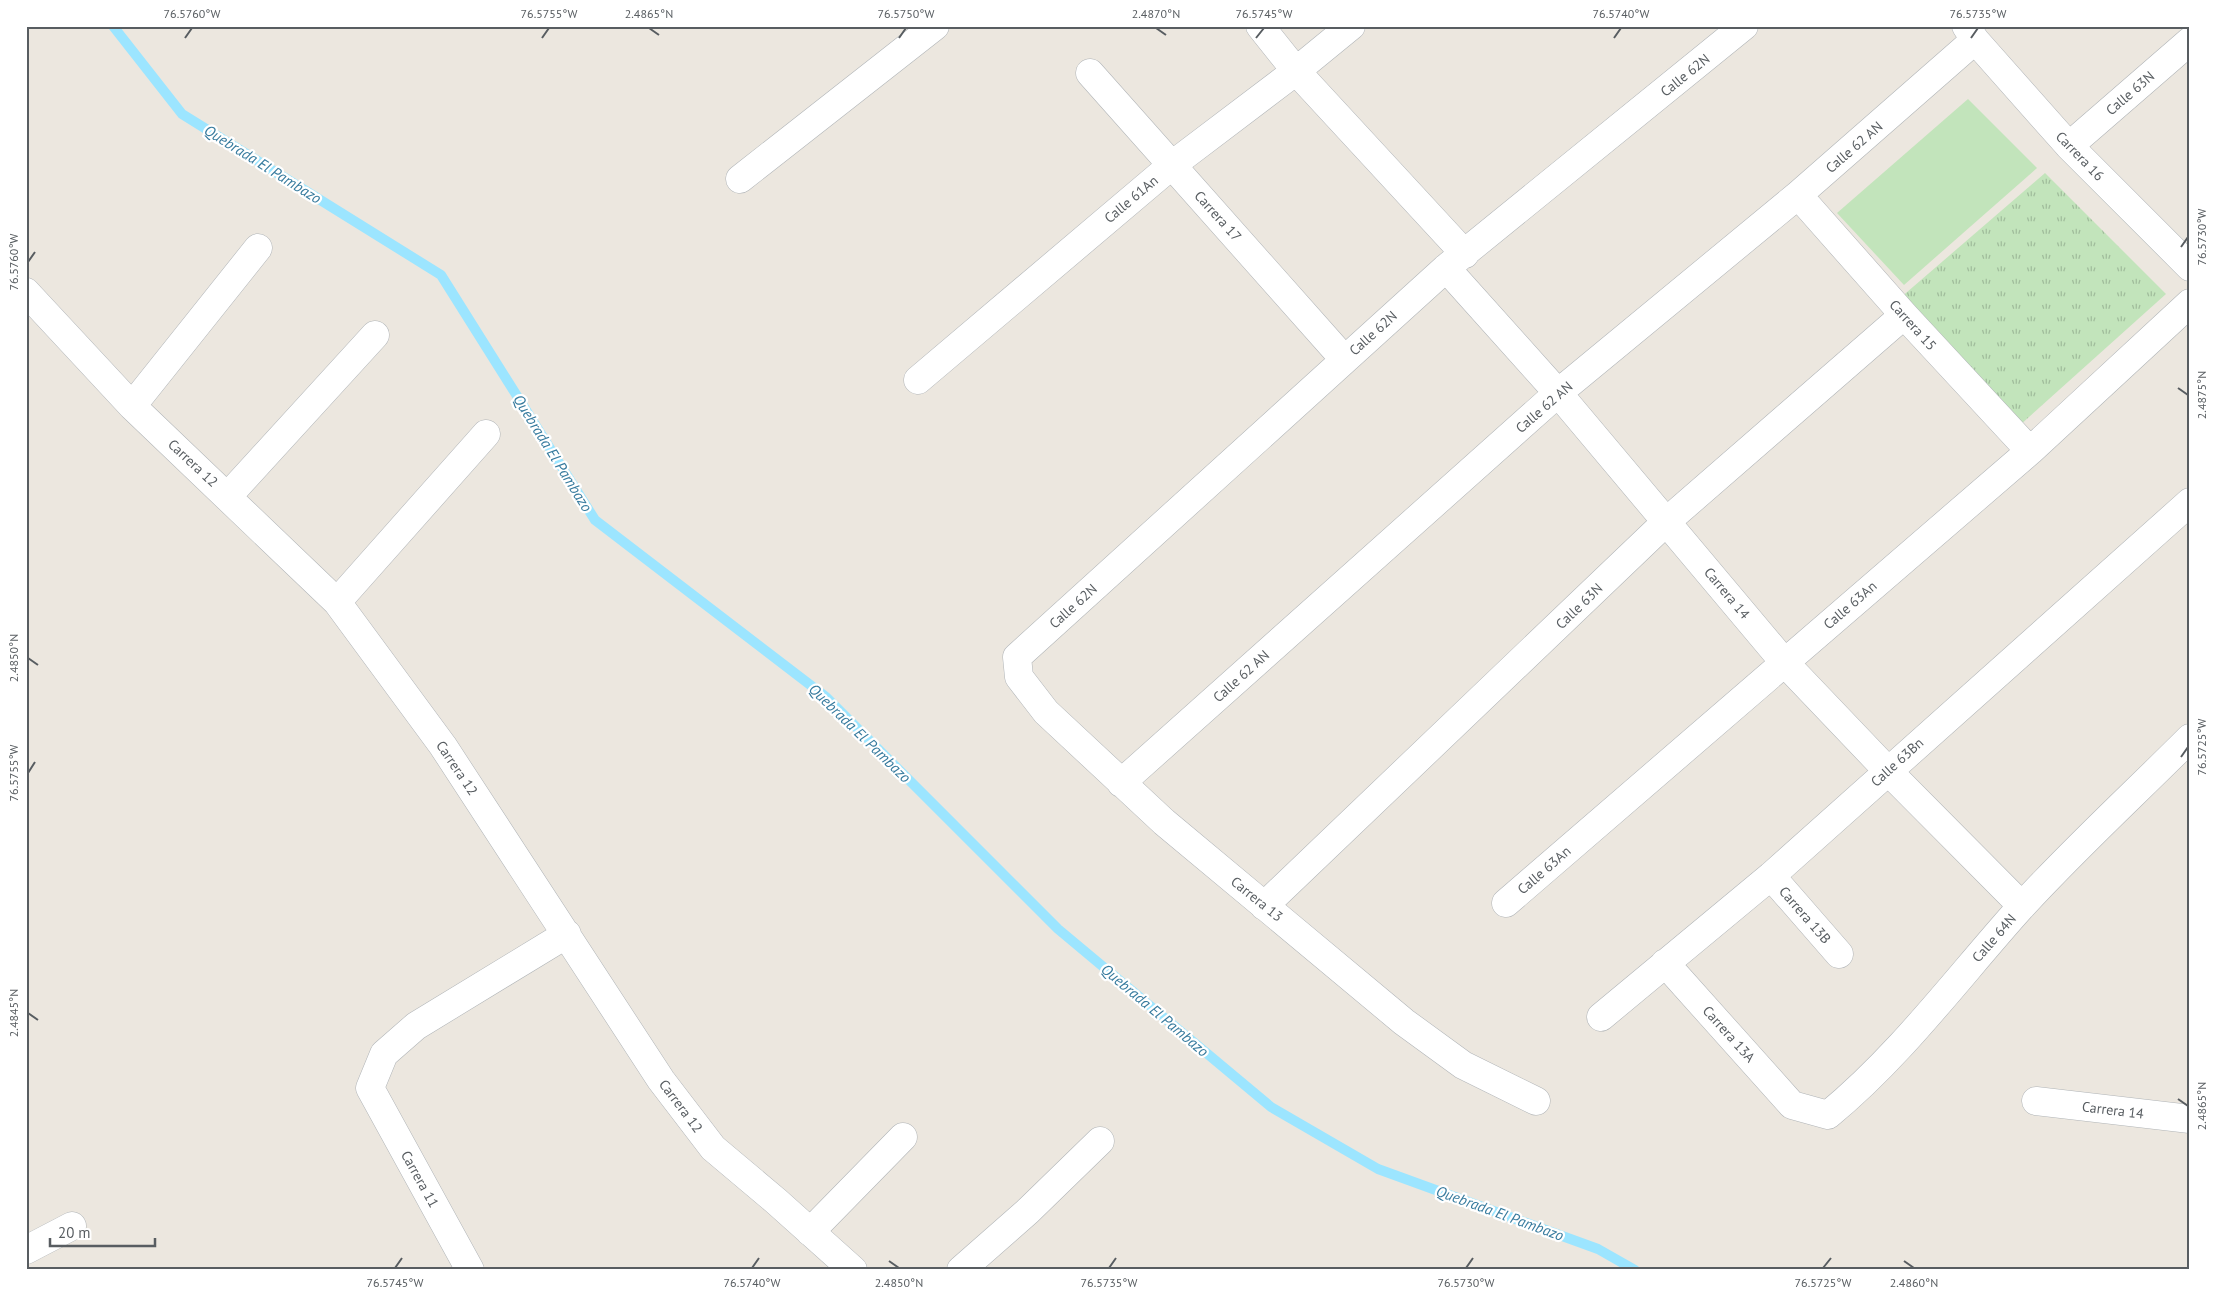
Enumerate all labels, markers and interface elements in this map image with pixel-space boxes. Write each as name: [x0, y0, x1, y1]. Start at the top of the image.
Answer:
text: 76.5760°W: [164, 6, 220, 21]
text: 76.5755°W: [521, 6, 577, 21]
text: 2.4865°N: [625, 6, 673, 21]
text: 76.5750°W: [878, 6, 934, 21]
text: 2.4870°N: [1132, 6, 1180, 21]
text: 76.5745°W: [1236, 6, 1292, 21]
text: 76.5740°W: [1593, 6, 1649, 21]
text: 76.5735°W: [1950, 6, 2006, 21]
street label: Calle 62N: [1657, 50, 1713, 100]
street label: Calle 63N: [2102, 67, 2158, 119]
street label: Calle 62 AN: [1822, 117, 1886, 177]
water label: Quebrada El Pambazo: [201, 120, 325, 208]
street label: Carrera 16: [2052, 127, 2108, 185]
street label: Calle 61An: [1100, 171, 1162, 227]
street label: Carrera 17: [1191, 187, 1245, 245]
text: 76.5730°W: [2194, 209, 2209, 265]
text: 76.5760°W: [6, 234, 21, 290]
street label: Carrera 15: [1886, 296, 1940, 354]
street label: Calle 62N: [1345, 307, 1401, 359]
text: 2.4875°N: [2194, 371, 2209, 419]
street label: Calle 62 AN: [1512, 377, 1576, 437]
water label: Quebrada El Pambazo: [509, 391, 597, 515]
street label: Carrera 12: [164, 435, 222, 491]
street label: Carrera 14: [1700, 563, 1754, 623]
street label: Calle 63An: [1820, 577, 1880, 633]
street label: Calle 63N: [1552, 579, 1606, 633]
street label: Calle 62N: [1045, 580, 1101, 632]
text: 2.4850°N: [6, 634, 21, 682]
street label: Calle 62 AN: [1209, 646, 1273, 706]
water label: Quebrada El Pambazo: [805, 679, 915, 787]
text: 76.5725°W: [2194, 719, 2209, 775]
street label: Calle 63Bn: [1867, 734, 1927, 790]
street label: Carrera 12: [432, 737, 482, 799]
text: 76.5755°W: [6, 745, 21, 801]
street label: Calle 63An: [1514, 842, 1574, 898]
street label: Carrera 13: [1227, 872, 1287, 926]
street label: Carrera 13B: [1775, 883, 1835, 947]
street label: Calle 64N: [1968, 910, 2020, 966]
water label: Quebrada El Pambazo: [1097, 959, 1213, 1061]
text: 2.4845°N: [6, 989, 21, 1037]
street label: Carrera 13A: [1699, 1002, 1760, 1067]
street label: Carrera 12: [655, 1076, 707, 1136]
text: 2.4865°N: [2194, 1082, 2209, 1130]
street label: Carrera 14: [2081, 1097, 2145, 1123]
street label: Carrera 11: [397, 1148, 443, 1210]
water label: Quebrada El Pambazo: [1434, 1181, 1566, 1245]
scale bar: [50, 1216, 155, 1248]
text: 20 m: [58, 1223, 91, 1242]
text: 76.5745°W: [367, 1275, 423, 1290]
text: 76.5740°W: [724, 1275, 780, 1290]
text: 2.4850°N: [875, 1275, 923, 1290]
text: 76.5735°W: [1081, 1275, 1137, 1290]
text: 76.5730°W: [1438, 1275, 1494, 1290]
text: 76.5725°W: [1795, 1275, 1851, 1290]
text: 2.4860°N: [1890, 1275, 1938, 1290]

